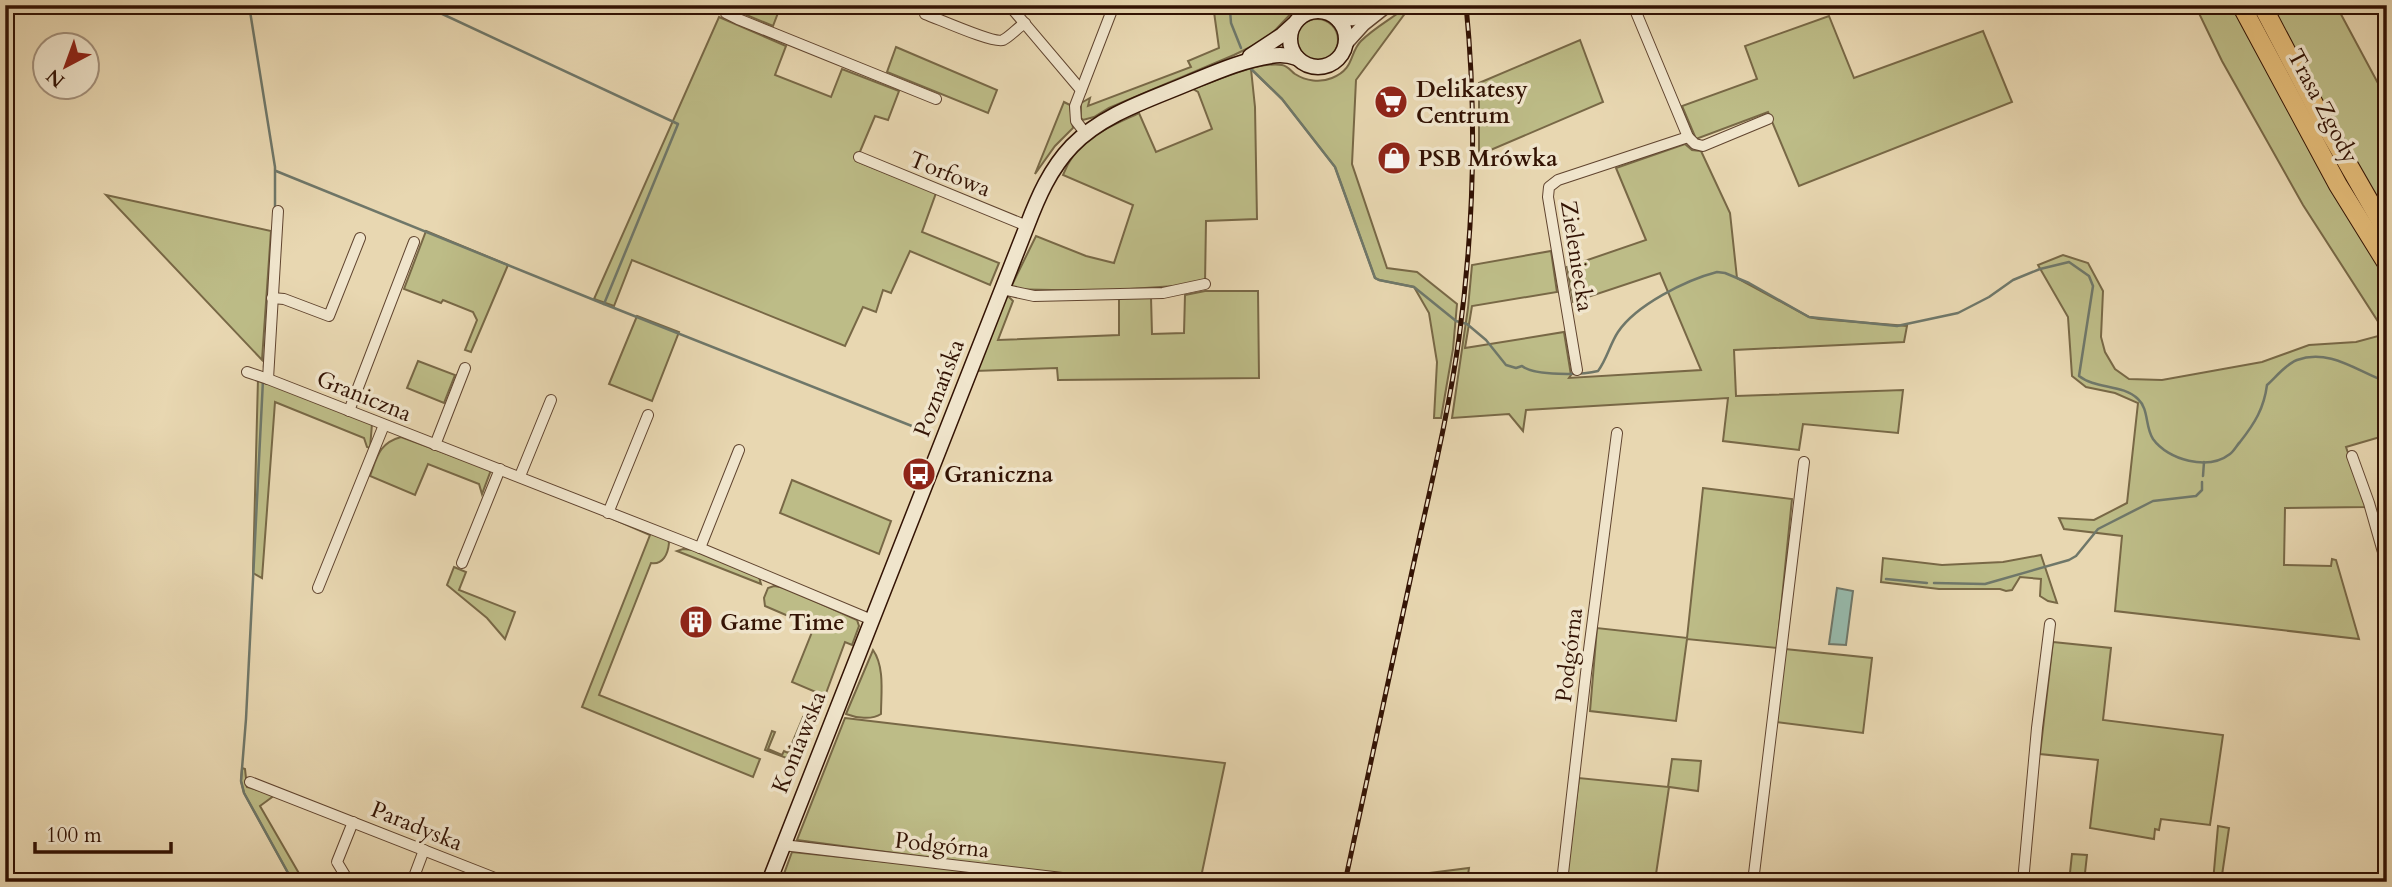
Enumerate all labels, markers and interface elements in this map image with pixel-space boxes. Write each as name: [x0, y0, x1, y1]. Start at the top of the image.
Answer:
north arrow: [32, 32, 102, 102]
street label: Trasa Zgody: [2280, 43, 2366, 169]
text: N: [40, 63, 70, 93]
place label: Delikatesy Centrum: [1416, 74, 1528, 131]
supermarket icon: Delikatesy Centrum: [1372, 83, 1410, 121]
shop icon: PSB Mrówka: [1375, 139, 1413, 177]
place label: PSB Mrówka: [1418, 143, 1558, 174]
street label: Torfowa: [905, 144, 996, 204]
street label: Zieleniecka: [1553, 198, 1601, 314]
street label: Poznańska: [906, 335, 972, 441]
street label: Graniczna: [312, 363, 416, 429]
bus stop icon: Graniczna: [900, 455, 938, 493]
place label: Graniczna: [944, 459, 1054, 490]
building icon: Game Time: [677, 603, 715, 641]
street label: Podgórna: [1548, 606, 1590, 704]
place label: Game Time: [720, 607, 845, 638]
street label: Koniawska: [765, 686, 834, 798]
street label: Paradyska: [367, 794, 467, 858]
scale bar: [35, 810, 172, 854]
text: 100 m: [46, 821, 102, 850]
street label: Podgórna: [893, 825, 991, 865]

